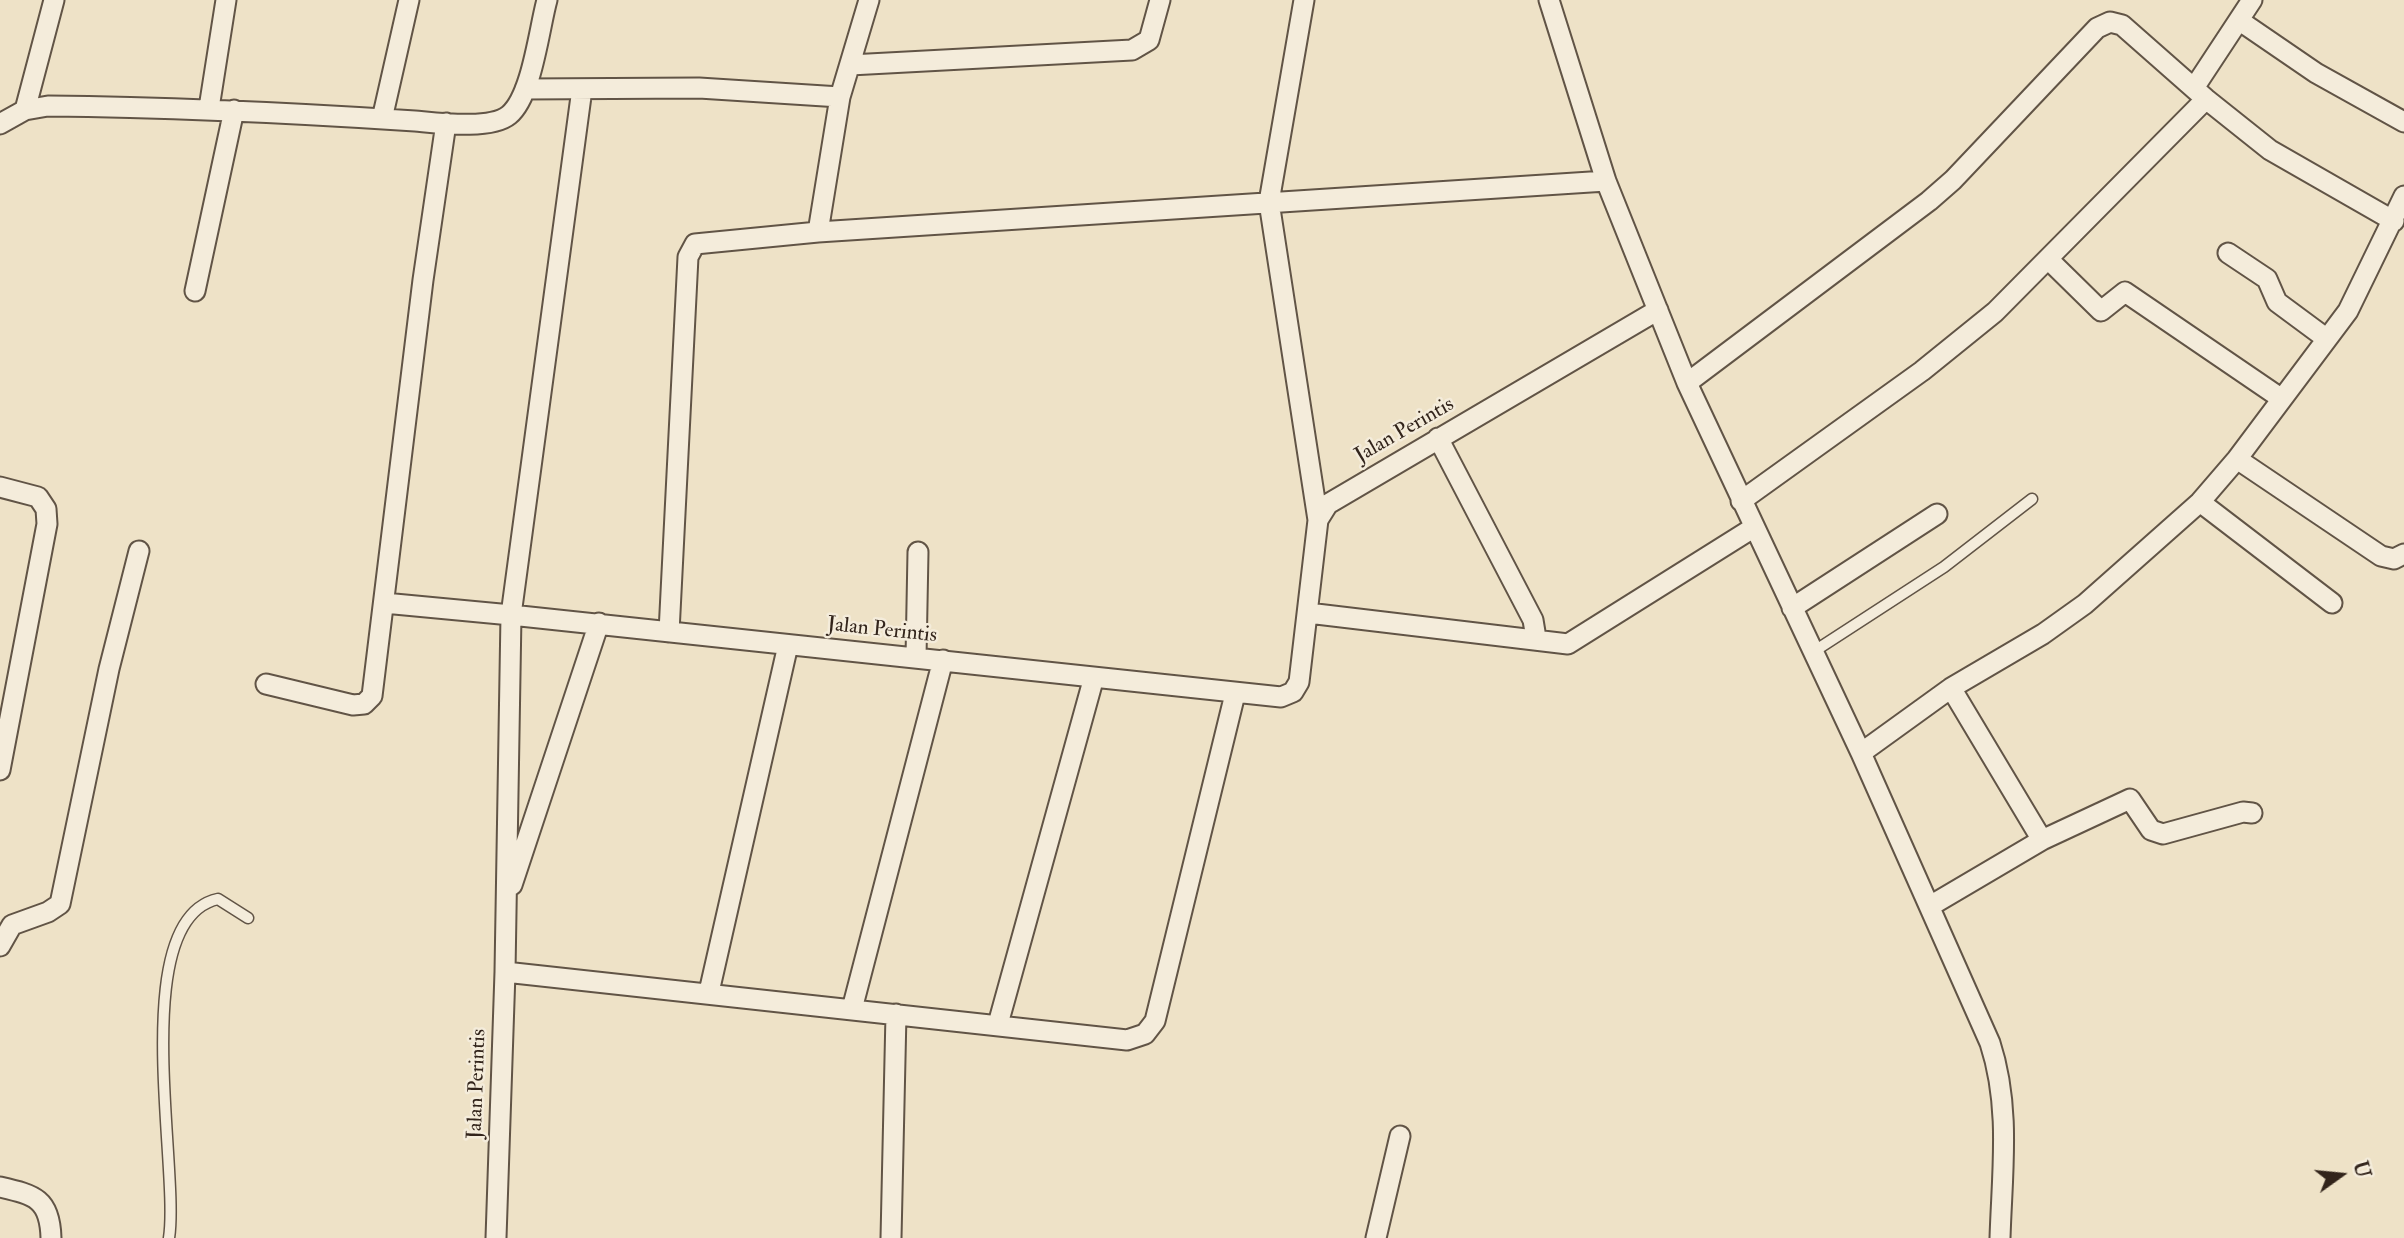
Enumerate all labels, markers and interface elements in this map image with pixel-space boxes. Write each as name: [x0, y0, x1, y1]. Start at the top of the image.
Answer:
street label: Jalan Perintis: [1351, 393, 1459, 469]
street label: Jalan Perintis: [826, 613, 938, 649]
street label: Jalan Perintis: [463, 1029, 493, 1139]
north arrow: [2306, 1140, 2376, 1210]
text: U: [2348, 1159, 2375, 1180]

